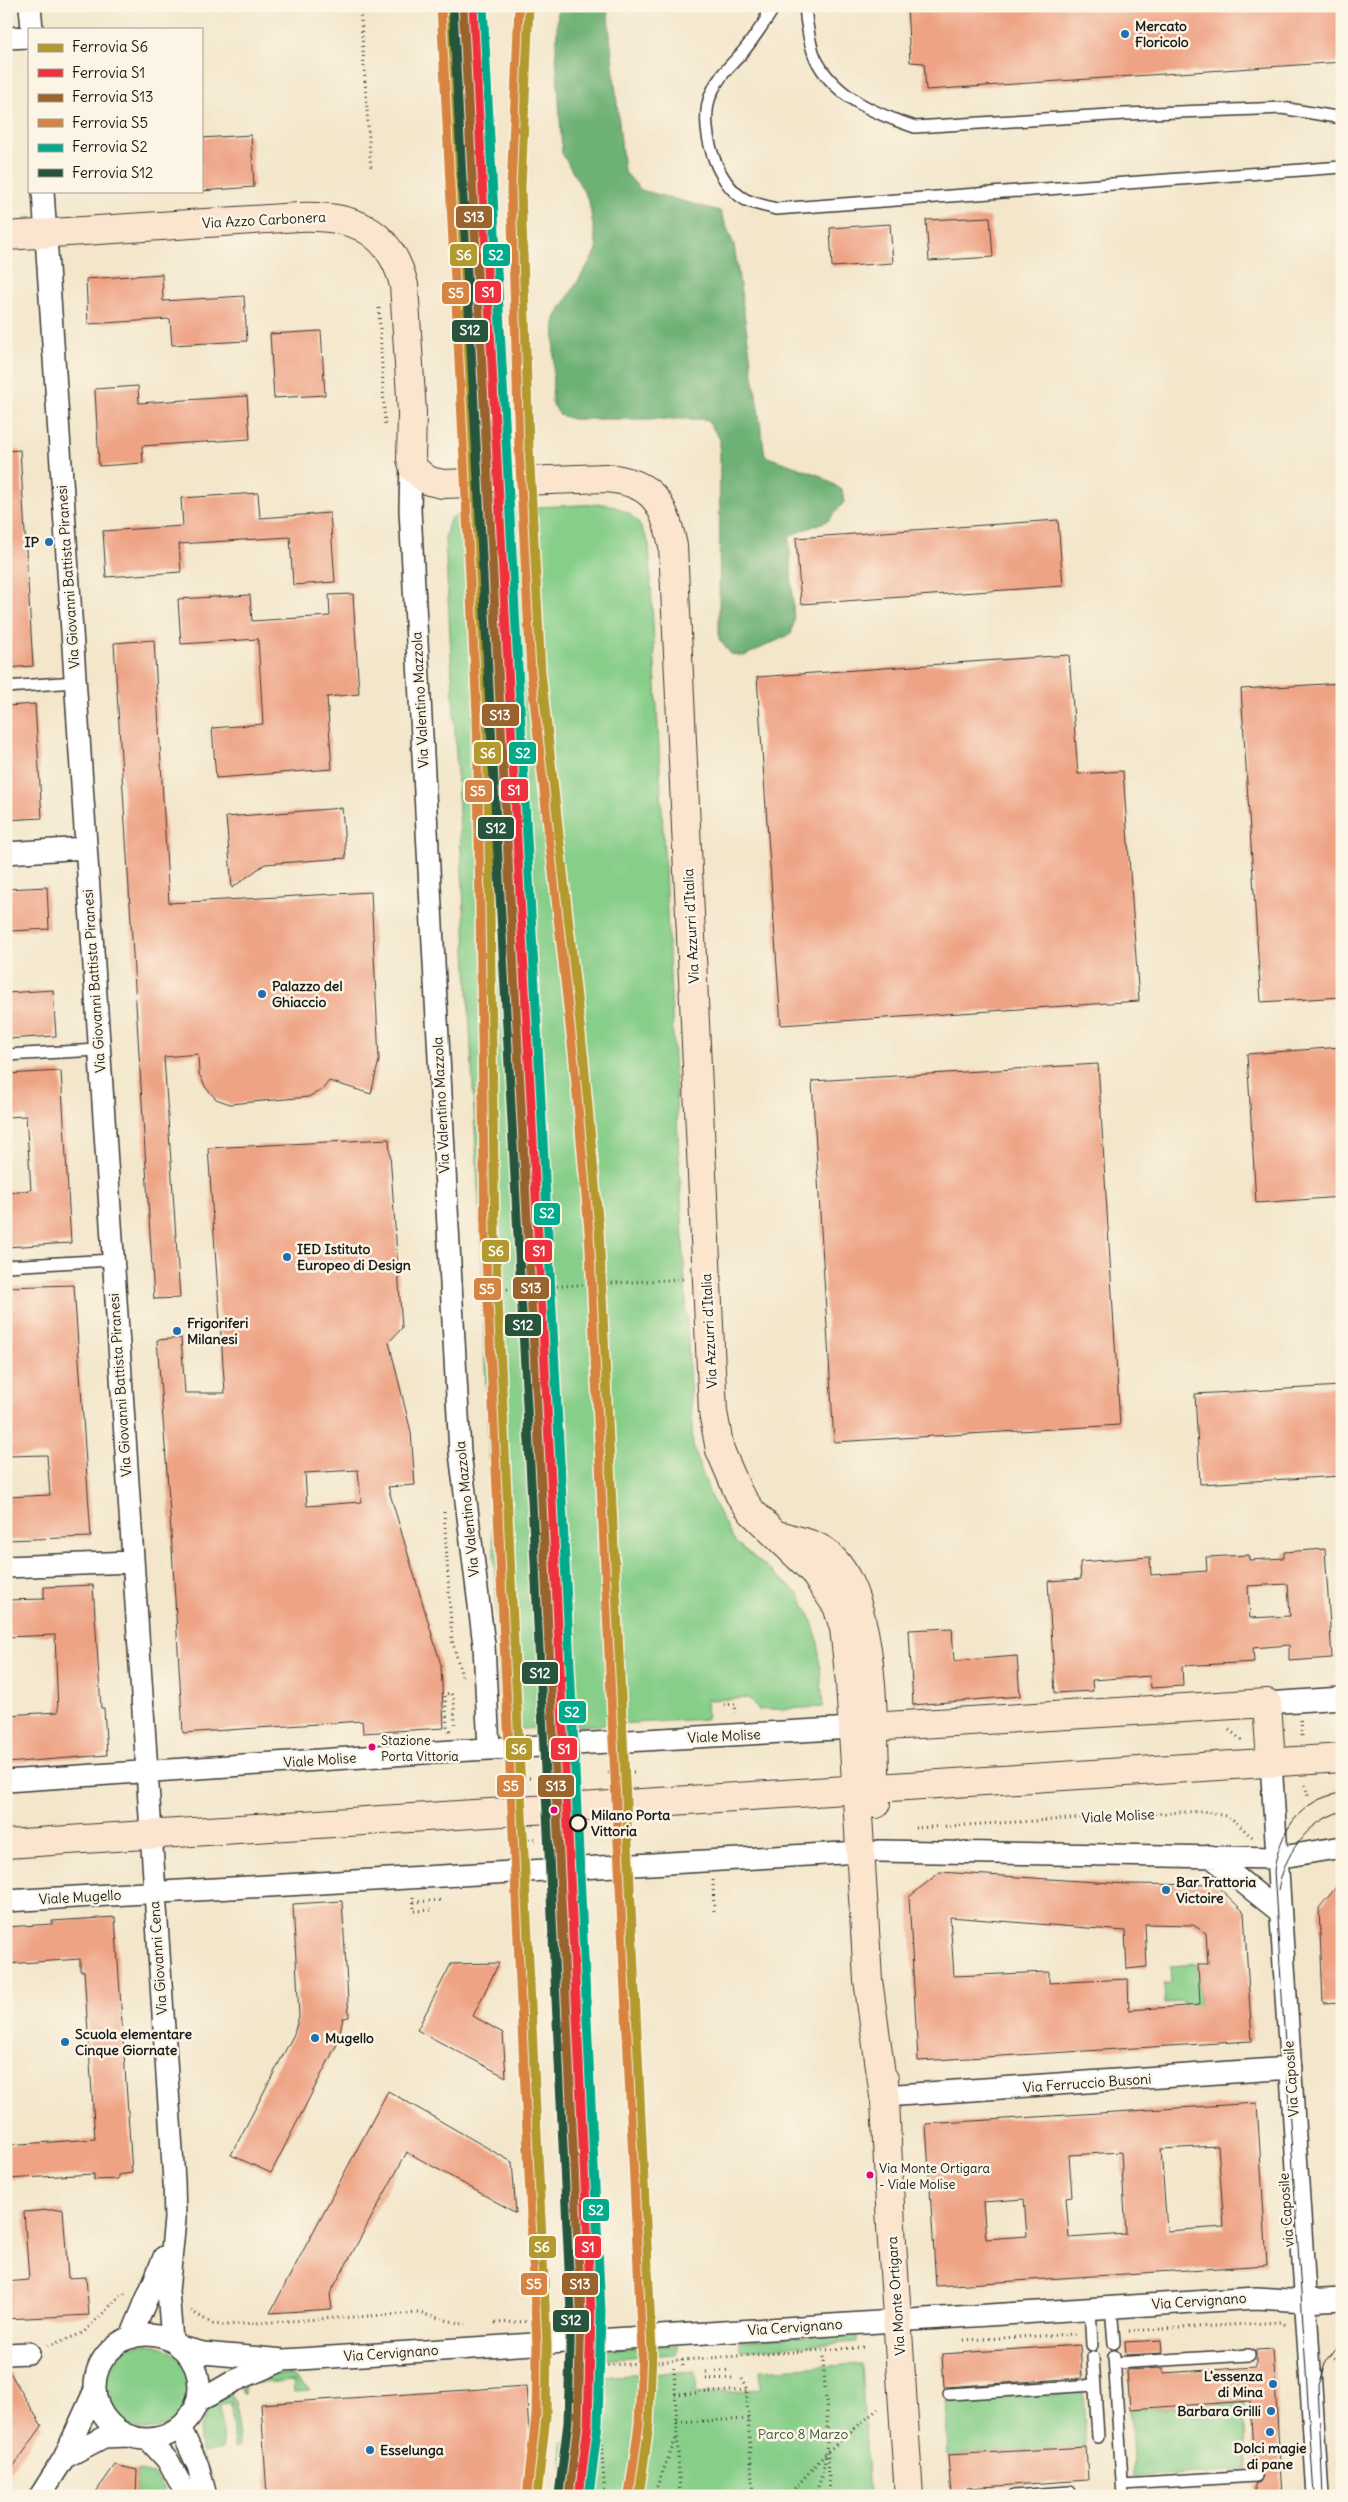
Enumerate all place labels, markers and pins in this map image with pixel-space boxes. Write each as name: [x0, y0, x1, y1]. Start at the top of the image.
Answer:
place label: Mercato Floricolo: [1135, 17, 1189, 51]
marker: Mercato Floricolo: [1119, 28, 1131, 40]
place label: IP: [24, 533, 40, 551]
marker: IP: [43, 536, 55, 548]
place label: Palazzo del Ghiaccio: [272, 977, 343, 1011]
marker: Palazzo del Ghiaccio: [256, 988, 268, 1000]
place label: IED Istituto Europeo di Design: [297, 1240, 411, 1274]
marker: IED Istituto Europeo di Design: [281, 1251, 293, 1263]
place label: Frigoriferi Milanesi: [187, 1314, 248, 1348]
marker: Frigoriferi Milanesi: [171, 1325, 183, 1337]
place label: Stazione Porta Vittoria: [381, 1732, 459, 1765]
marker: Stazione Porta Vittoria: [367, 1742, 377, 1752]
unlabelled marker: [549, 1805, 559, 1815]
place label: Milano Porta Vittoria: [591, 1806, 670, 1840]
marker: Milano Porta Vittoria: [569, 1814, 587, 1832]
place label: Bar Trattoria Victoire: [1176, 1873, 1256, 1907]
marker: Bar Trattoria Victoire: [1160, 1884, 1172, 1896]
place label: Scuola elementare Cinque Giornate: [75, 2025, 192, 2059]
place label: Mugello: [325, 2029, 374, 2047]
marker: Mugello: [309, 2032, 321, 2044]
marker: Scuola elementare Cinque Giornate: [59, 2036, 71, 2048]
place label: Via Monte Ortigara - Viale Molise: [879, 2160, 990, 2193]
marker: Via Monte Ortigara - Viale Molise: [865, 2170, 875, 2180]
place label: L'essenza di Mina: [1204, 2367, 1263, 2401]
marker: L'essenza di Mina: [1267, 2378, 1279, 2390]
place label: Barbara Grilli: [1177, 2402, 1261, 2420]
marker: Barbara Grilli: [1265, 2405, 1277, 2417]
marker: Dolci magie di pane: [1264, 2426, 1276, 2438]
place label: Dolci magie di pane: [1233, 2439, 1307, 2473]
place label: Esselunga: [380, 2441, 444, 2459]
marker: Esselunga: [364, 2444, 376, 2456]

